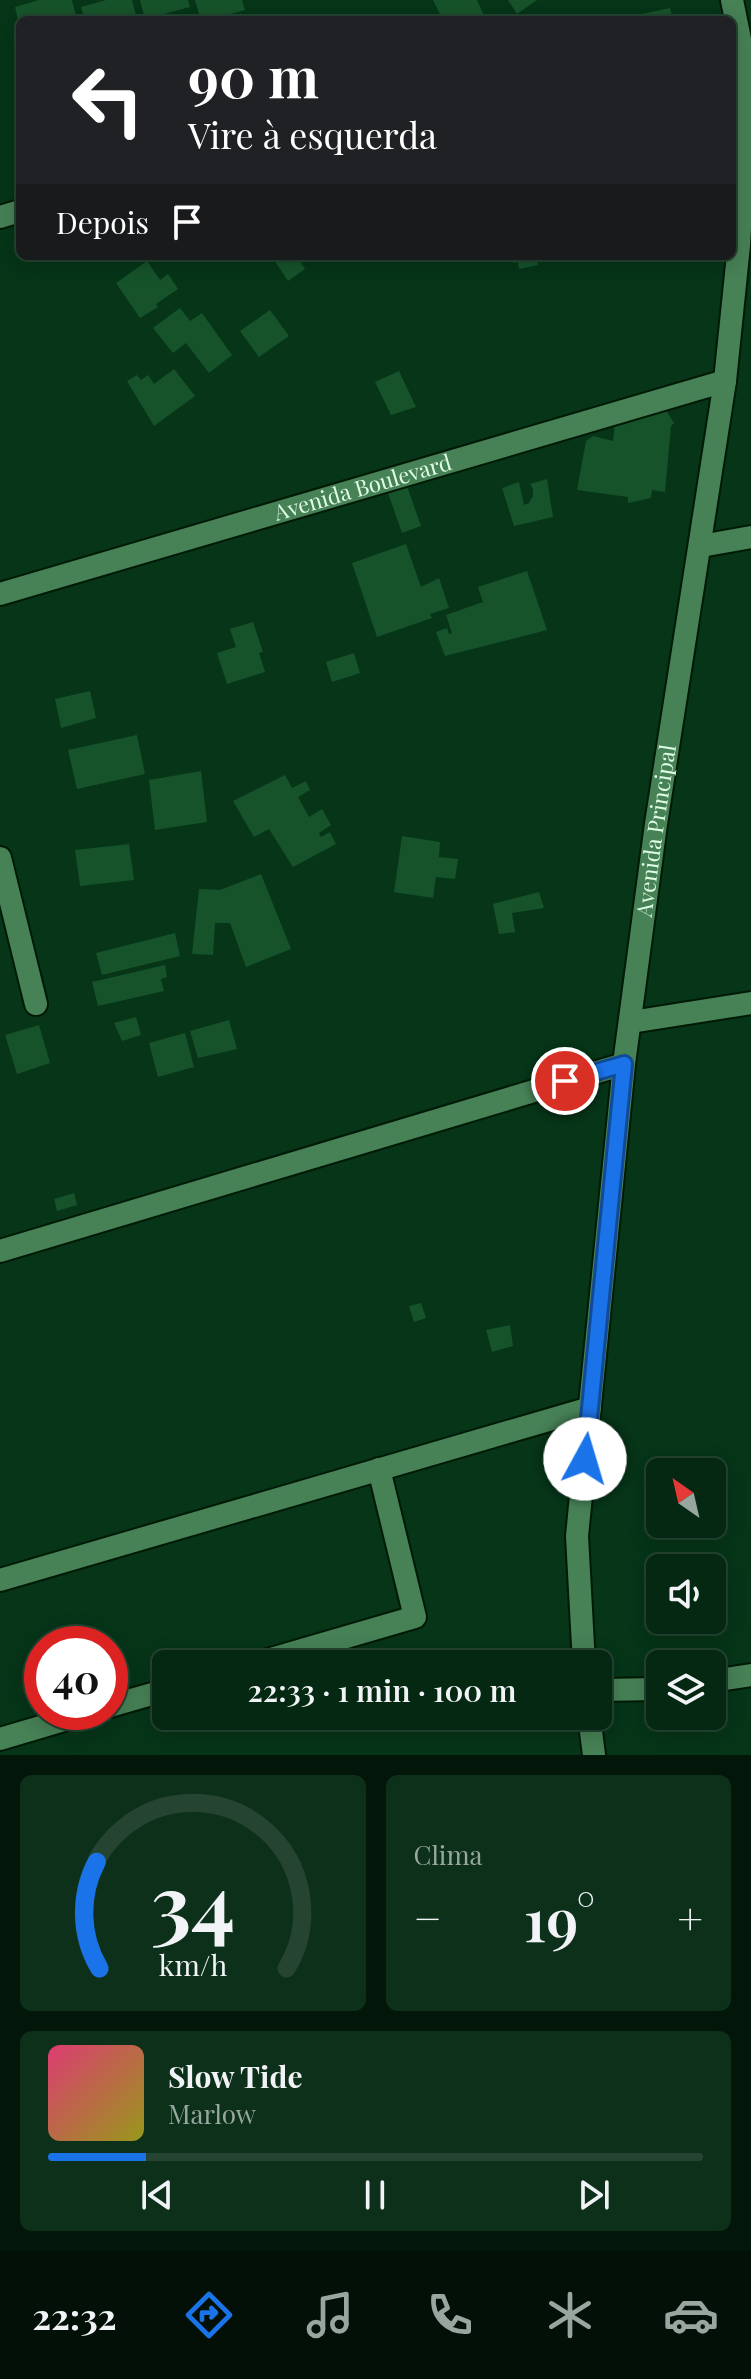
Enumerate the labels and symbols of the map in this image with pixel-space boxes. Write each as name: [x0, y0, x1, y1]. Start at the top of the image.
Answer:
street label: Avenida Boulevard: [269, 446, 455, 527]
street label: Avenida Principal: [628, 742, 682, 919]
pin: [531, 1047, 599, 1115]
position arrow: [543, 1417, 627, 1501]
north arrow: [646, 1458, 726, 1538]
speed limit sign: 40: [24, 1626, 128, 1730]

